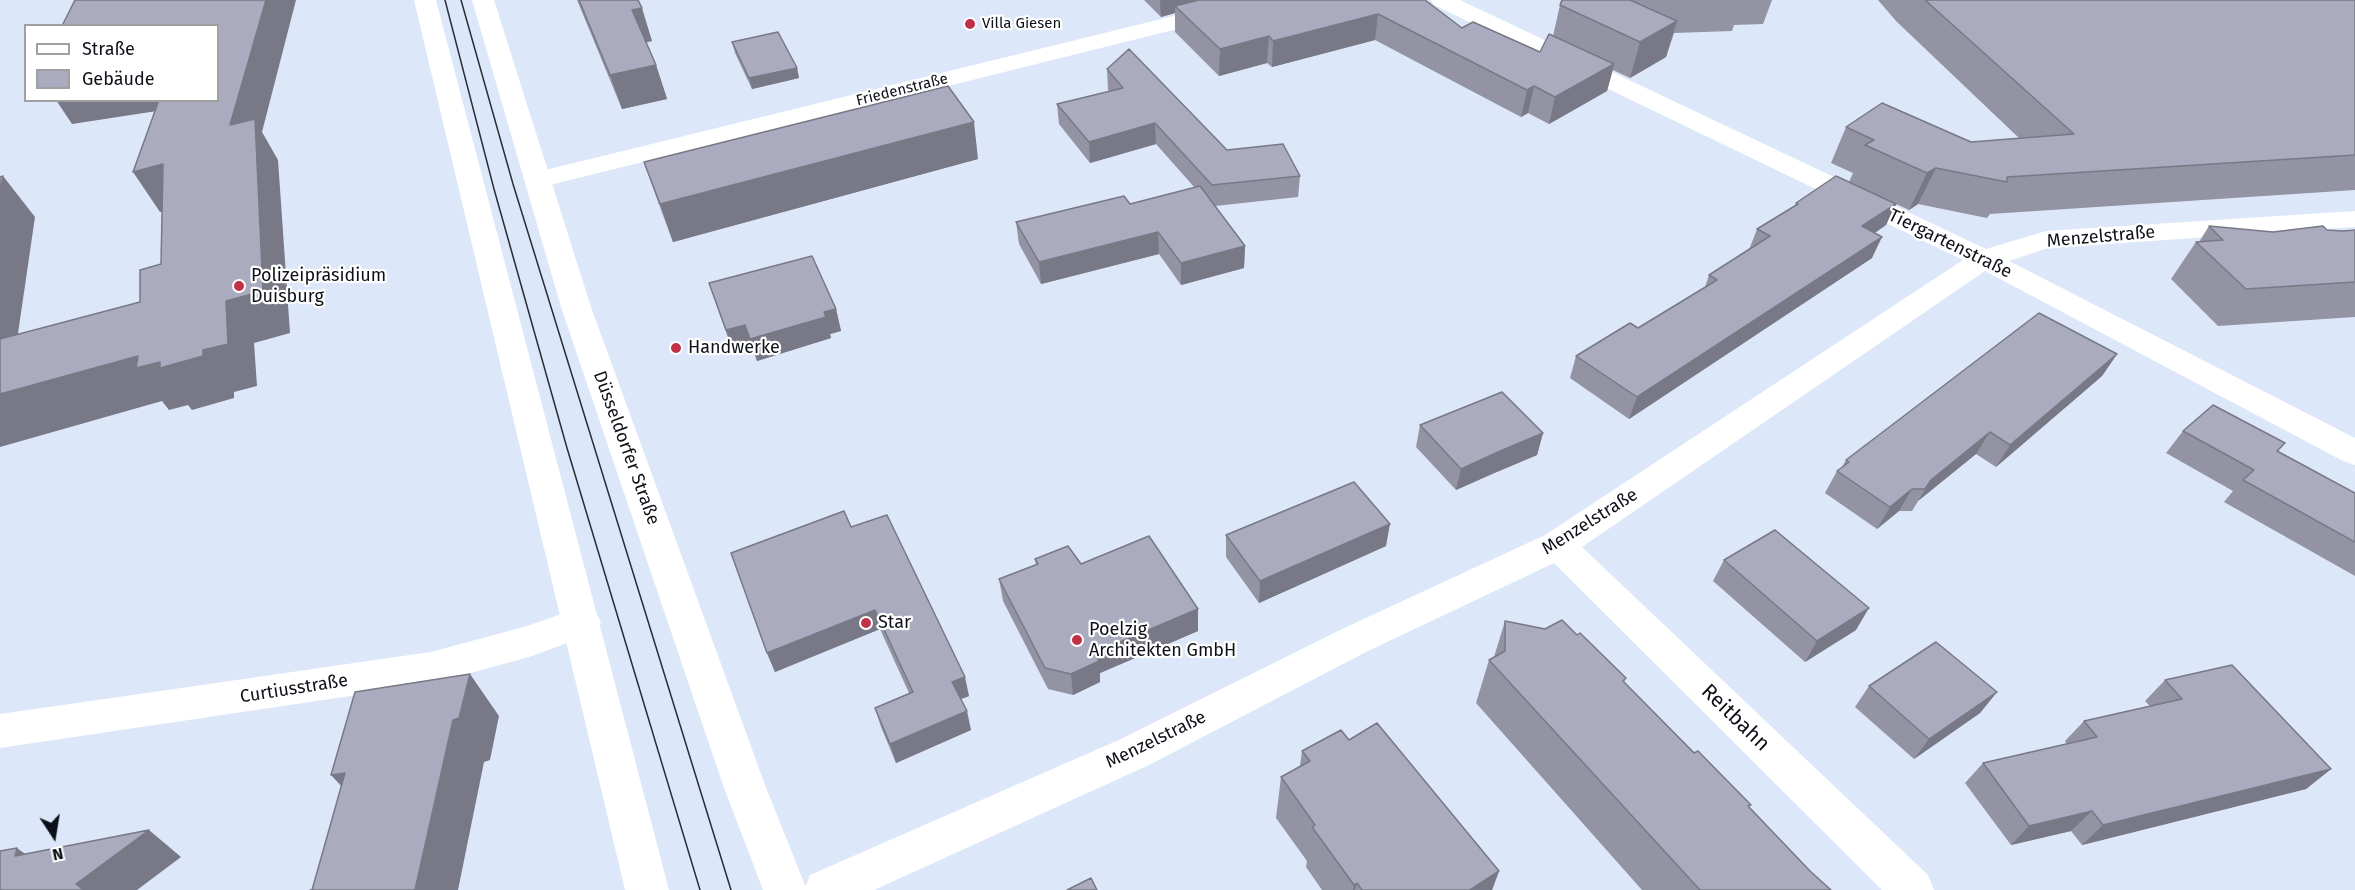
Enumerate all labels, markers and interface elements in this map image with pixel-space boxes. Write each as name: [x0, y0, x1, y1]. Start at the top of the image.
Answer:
place label: Villa Giesen: [982, 15, 1061, 33]
marker: Villa Giesen: [963, 17, 977, 31]
legend: [24, 24, 219, 102]
text: Straße: [82, 38, 135, 60]
text: Gebäude: [82, 68, 155, 90]
street label: Friedenstraße: [854, 70, 950, 110]
street label: Tiergartenstraße: [1885, 205, 2015, 283]
street label: Menzelstraße: [2046, 222, 2156, 252]
place label: Polizeipräsidium Duisburg: [251, 265, 386, 308]
marker: Polizeipräsidium Duisburg: [232, 279, 246, 293]
place label: Handwerke: [688, 337, 780, 359]
marker: Handwerke: [669, 341, 683, 355]
street label: Düsseldorfer Straße: [588, 368, 664, 528]
street label: Menzelstraße: [1538, 484, 1642, 560]
place label: Star: [878, 612, 911, 634]
marker: Star: [859, 616, 873, 630]
place label: Poelzig Architekten GmbH: [1089, 619, 1236, 662]
marker: Poelzig Architekten GmbH: [1070, 633, 1084, 647]
street label: Curtiusstraße: [238, 670, 350, 708]
street label: Reitbahn: [1695, 679, 1775, 757]
street label: Menzelstraße: [1102, 706, 1210, 774]
north arrow: [24, 806, 84, 866]
text: N: [51, 844, 65, 864]

